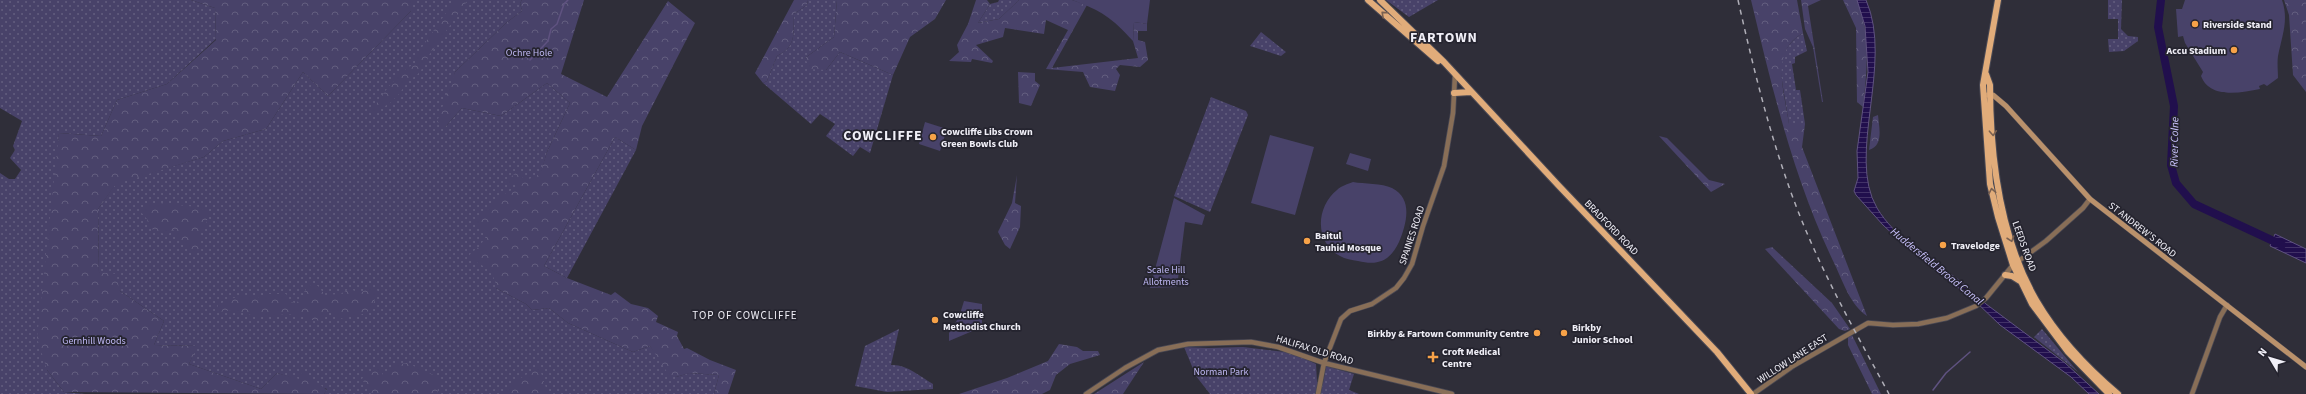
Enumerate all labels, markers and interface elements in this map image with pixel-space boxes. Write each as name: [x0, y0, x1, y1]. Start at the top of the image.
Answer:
one-way arrow: [1381, 11, 1389, 19]
place label: Riverside Stand: [2203, 18, 2272, 32]
marker: Riverside Stand: [2190, 19, 2200, 29]
district label: FARTOWN: [1410, 28, 1478, 48]
place label: Accu Stadium: [2166, 44, 2226, 58]
marker: Accu Stadium: [2229, 45, 2239, 55]
park label: Ochre Hole: [506, 46, 552, 60]
water label: River Colne: [2167, 117, 2182, 167]
place label: Cowcliffe Libs Crown Green Bowls Club: [941, 125, 1033, 151]
district label: COWCLIFFE: [843, 126, 923, 146]
one-way arrow: [1988, 130, 1997, 136]
marker: Cowcliffe Libs Crown Green Bowls Club: [928, 132, 938, 142]
one-way arrow: [1988, 188, 1996, 194]
street label: BRADFORD ROAD: [1581, 197, 1641, 259]
street label: ST ANDREW'S ROAD: [2105, 199, 2179, 261]
street label: SPAINES ROAD: [1396, 204, 1428, 267]
street label: LEEDS ROAD: [2008, 219, 2040, 273]
water label: Huddersfield Broad Canal: [1887, 224, 1986, 309]
place label: Baitul Tauhid Mosque: [1315, 229, 1381, 255]
one-way arrow: [2007, 235, 2015, 242]
marker: Baitul Tauhid Mosque: [1302, 236, 1312, 246]
place label: Travelodge: [1951, 239, 2000, 253]
marker: Travelodge: [1938, 240, 1948, 250]
park label: Scale Hill Allotments: [1143, 263, 1189, 289]
district label: TOP OF COWCLIFFE: [692, 308, 798, 323]
place label: Cowcliffe Methodist Church: [943, 308, 1021, 334]
marker: Cowcliffe Methodist Church: [930, 315, 940, 325]
place label: Birkby Junior School: [1572, 321, 1633, 347]
place label: Birkby & Fartown Community Centre: [1367, 327, 1529, 341]
marker: Birkby & Fartown Community Centre: [1532, 328, 1542, 338]
marker: Birkby Junior School: [1559, 328, 1569, 338]
street label: WILLOW LANE EAST: [1754, 330, 1831, 387]
street label: HALIFAX OLD ROAD: [1274, 332, 1355, 368]
park label: Gernhill Woods: [62, 334, 126, 348]
north arrow: [2250, 338, 2290, 378]
place label: Croft Medical Centre: [1442, 345, 1500, 371]
text: N: [2254, 345, 2271, 360]
marker: Croft Medical Centre: [1427, 351, 1439, 363]
park label: Norman Park: [1194, 365, 1248, 379]

